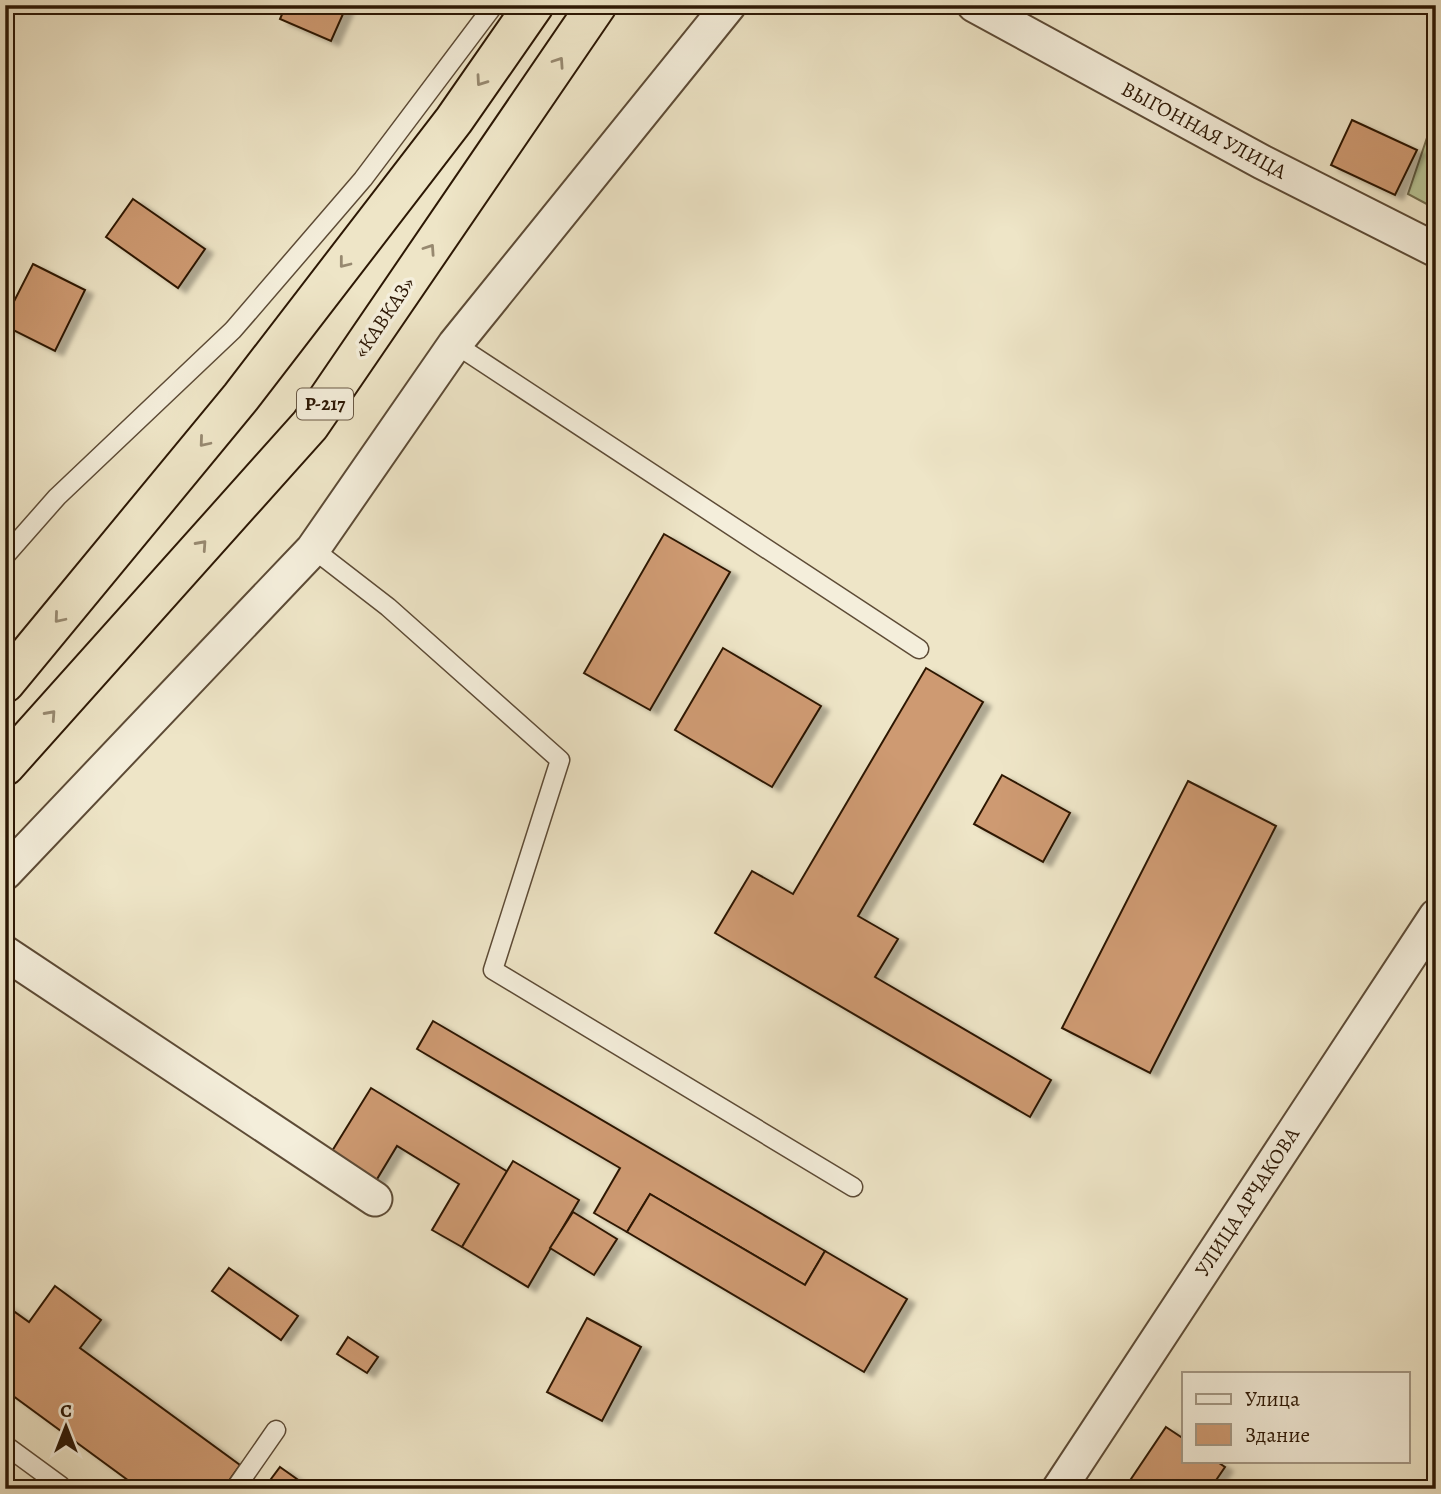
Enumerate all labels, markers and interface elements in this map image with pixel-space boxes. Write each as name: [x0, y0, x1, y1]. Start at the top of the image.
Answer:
one-way arrow: [551, 56, 564, 69]
one-way arrow: [477, 73, 489, 86]
street label: ВЫГОННАЯ УЛИЦА: [1117, 75, 1292, 186]
one-way arrow: [422, 244, 434, 257]
one-way arrow: [340, 255, 352, 268]
street label: «КАВКАЗ»: [347, 271, 421, 363]
road number: Р-217: [297, 388, 353, 420]
one-way arrow: [200, 434, 212, 447]
one-way arrow: [194, 541, 206, 554]
one-way arrow: [55, 609, 67, 622]
one-way arrow: [43, 710, 55, 723]
street label: УЛИЦА АРЧАКОВА: [1188, 1121, 1306, 1282]
legend: [1182, 1372, 1410, 1462]
text: Улица: [1245, 1385, 1300, 1413]
north arrow: [32, 1392, 102, 1462]
text: С: [60, 1398, 72, 1424]
text: Здание: [1245, 1421, 1310, 1449]

